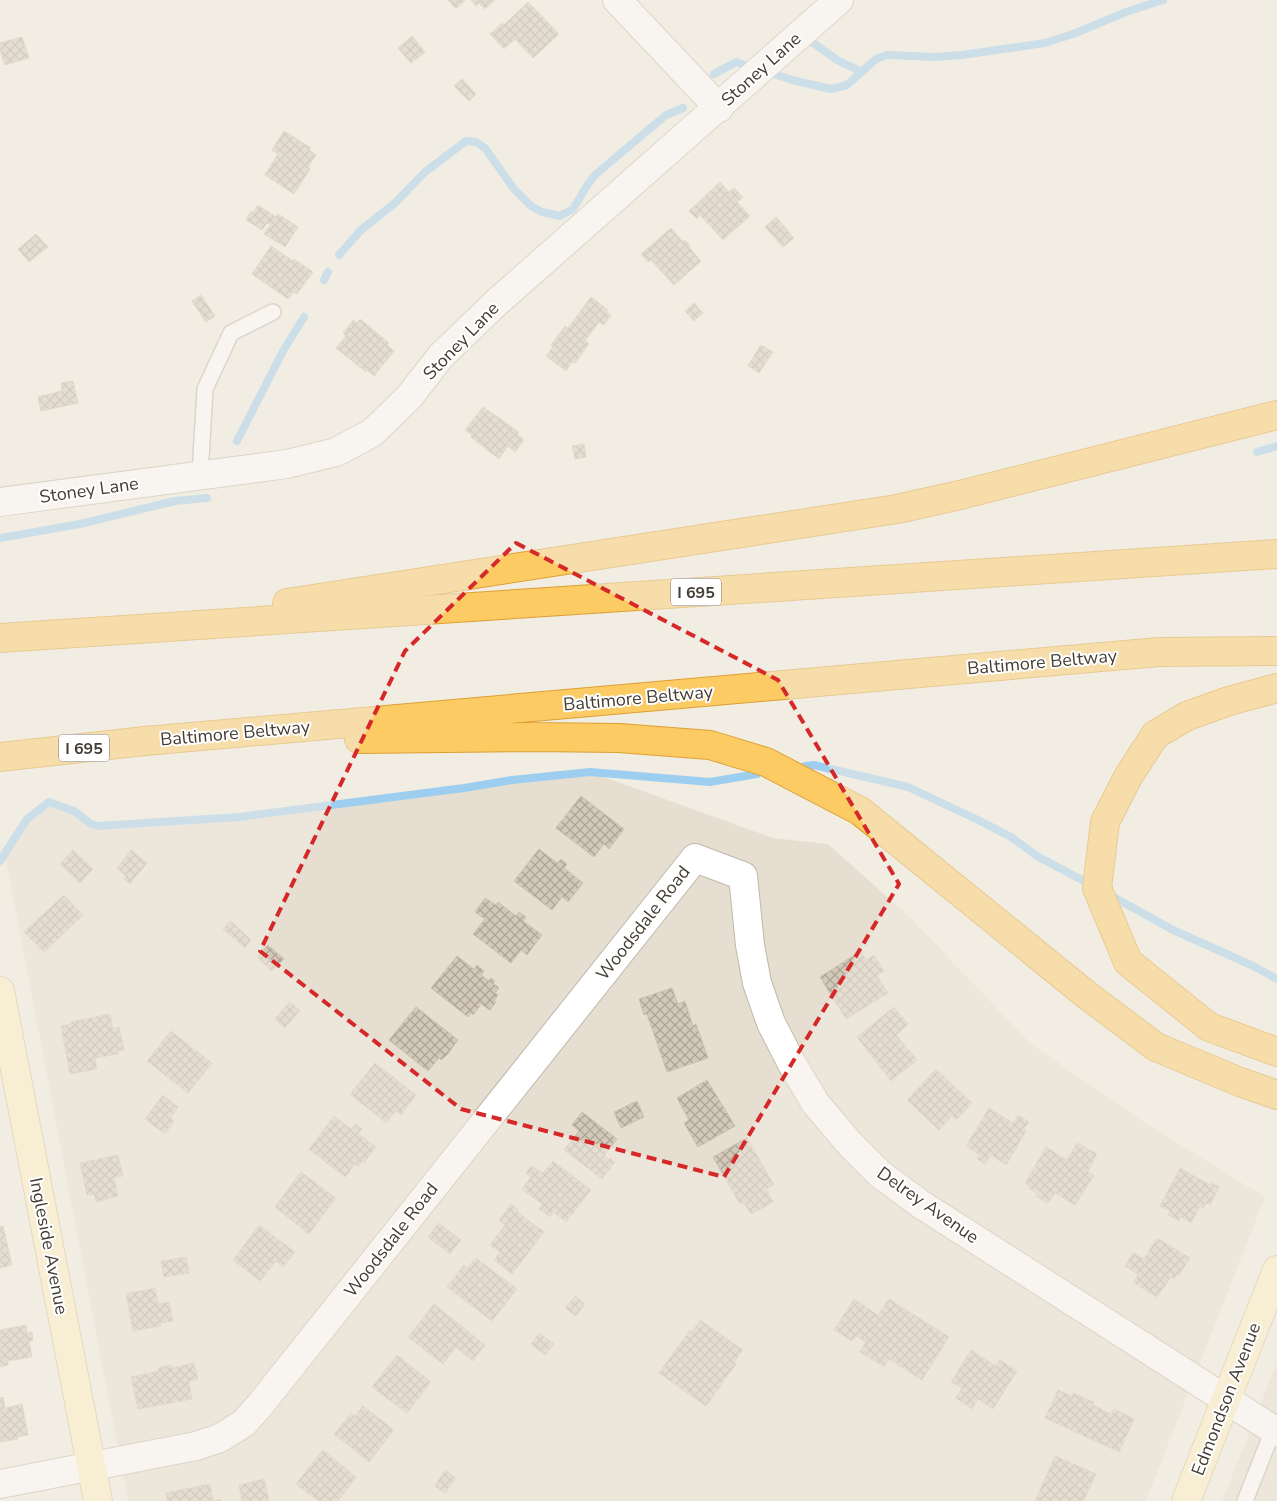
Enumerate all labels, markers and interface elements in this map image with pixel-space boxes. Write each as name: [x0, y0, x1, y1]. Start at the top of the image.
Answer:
street label: Stoney Lane: [716, 27, 806, 111]
street label: Stoney Lane: [418, 297, 504, 385]
street label: Stoney Lane: [38, 471, 140, 509]
road number: I 695: [671, 578, 721, 606]
street label: Baltimore Beltway: [966, 643, 1119, 681]
street label: Baltimore Beltway: [562, 679, 715, 717]
street label: Baltimore Beltway: [159, 714, 312, 752]
road number: I 695: [59, 734, 109, 761]
street label: Woodsdale Road: [591, 861, 695, 985]
street label: Delrey Avenue: [872, 1161, 984, 1249]
street label: Ingleside Avenue: [24, 1175, 74, 1317]
street label: Woodsdale Road: [339, 1178, 443, 1302]
street label: Edmondson Avenue: [1186, 1319, 1266, 1479]

